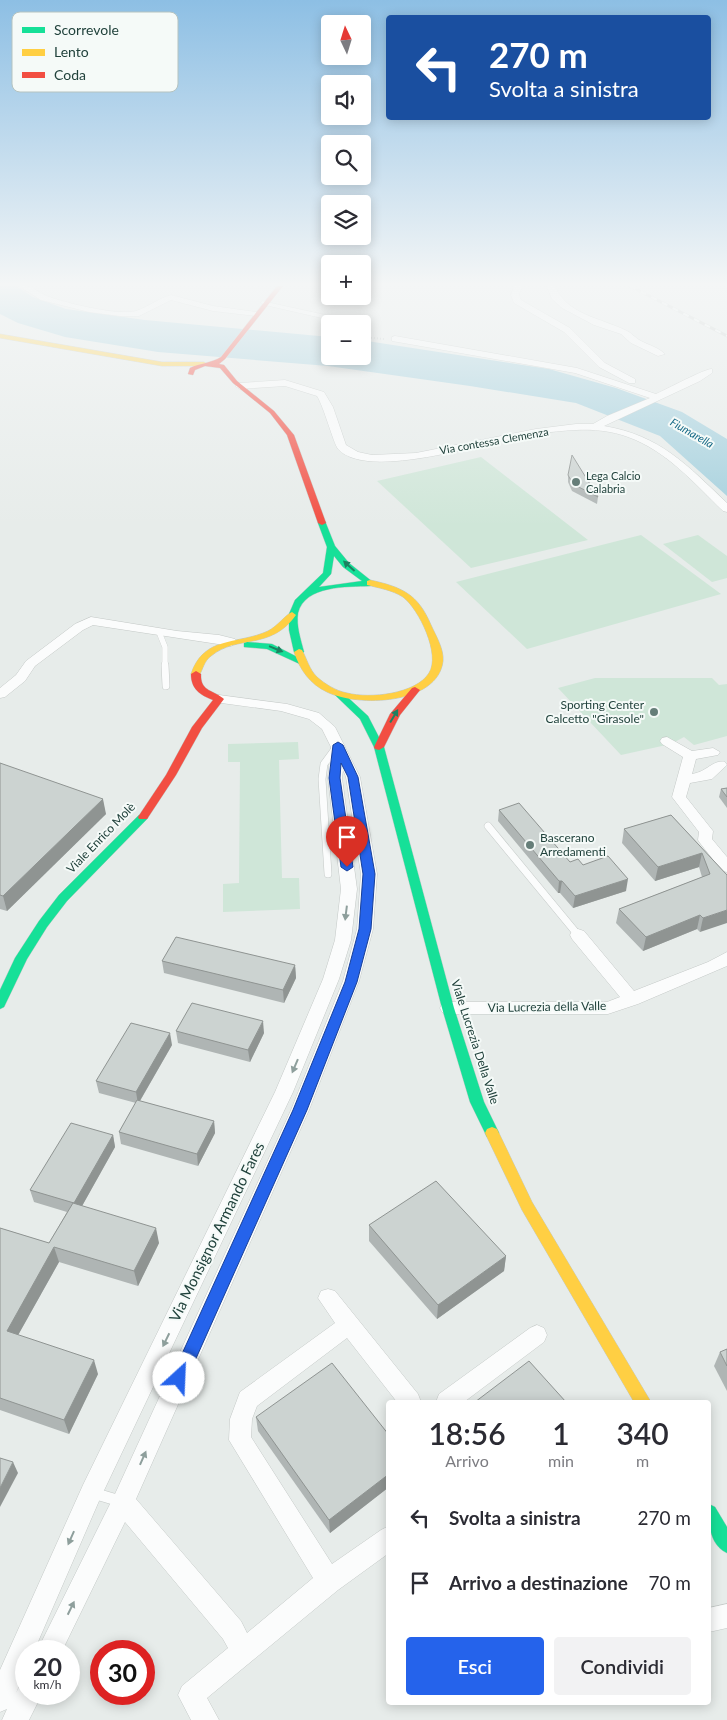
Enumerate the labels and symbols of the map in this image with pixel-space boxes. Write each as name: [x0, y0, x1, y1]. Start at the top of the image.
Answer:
legend: [12, 12, 178, 92]
north arrow: [321, 15, 371, 65]
text: Scorrevole: [54, 21, 119, 38]
text: Lento: [54, 43, 89, 60]
text: Coda: [54, 66, 86, 83]
water label: Fiumarella: [668, 415, 717, 450]
street label: Via contessa Clemenza: [438, 425, 549, 457]
place label: Lega Calcio Calabria: [586, 469, 641, 495]
marker: Lega Calcio Calabria: [570, 476, 582, 488]
one-way arrow: [344, 560, 356, 572]
one-way arrow: [269, 645, 284, 653]
place label: Sporting Center Calcetto "Girasole": [546, 697, 645, 726]
marker: Sporting Center Calcetto "Girasole": [648, 706, 660, 718]
one-way arrow: [390, 710, 399, 723]
street label: Viale Enrico Molè: [63, 799, 138, 876]
pin: [326, 816, 368, 867]
place label: Bascerano Arredamenti: [540, 830, 606, 859]
marker: Bascerano Arredamenti: [524, 839, 536, 851]
one-way arrow: [342, 905, 350, 921]
street label: Viale Lucrezia Della Valle: [448, 978, 503, 1106]
street label: Via Lucrezia della Valle: [488, 998, 606, 1015]
one-way arrow: [291, 1059, 299, 1074]
street label: Via Monsignor Armando Fares: [165, 1139, 268, 1324]
one-way arrow: [161, 1333, 169, 1347]
position arrow: [152, 1351, 204, 1403]
one-way arrow: [139, 1451, 147, 1465]
one-way arrow: [67, 1531, 75, 1545]
one-way arrow: [67, 1600, 75, 1615]
speed limit sign: 30: [90, 1640, 155, 1705]

